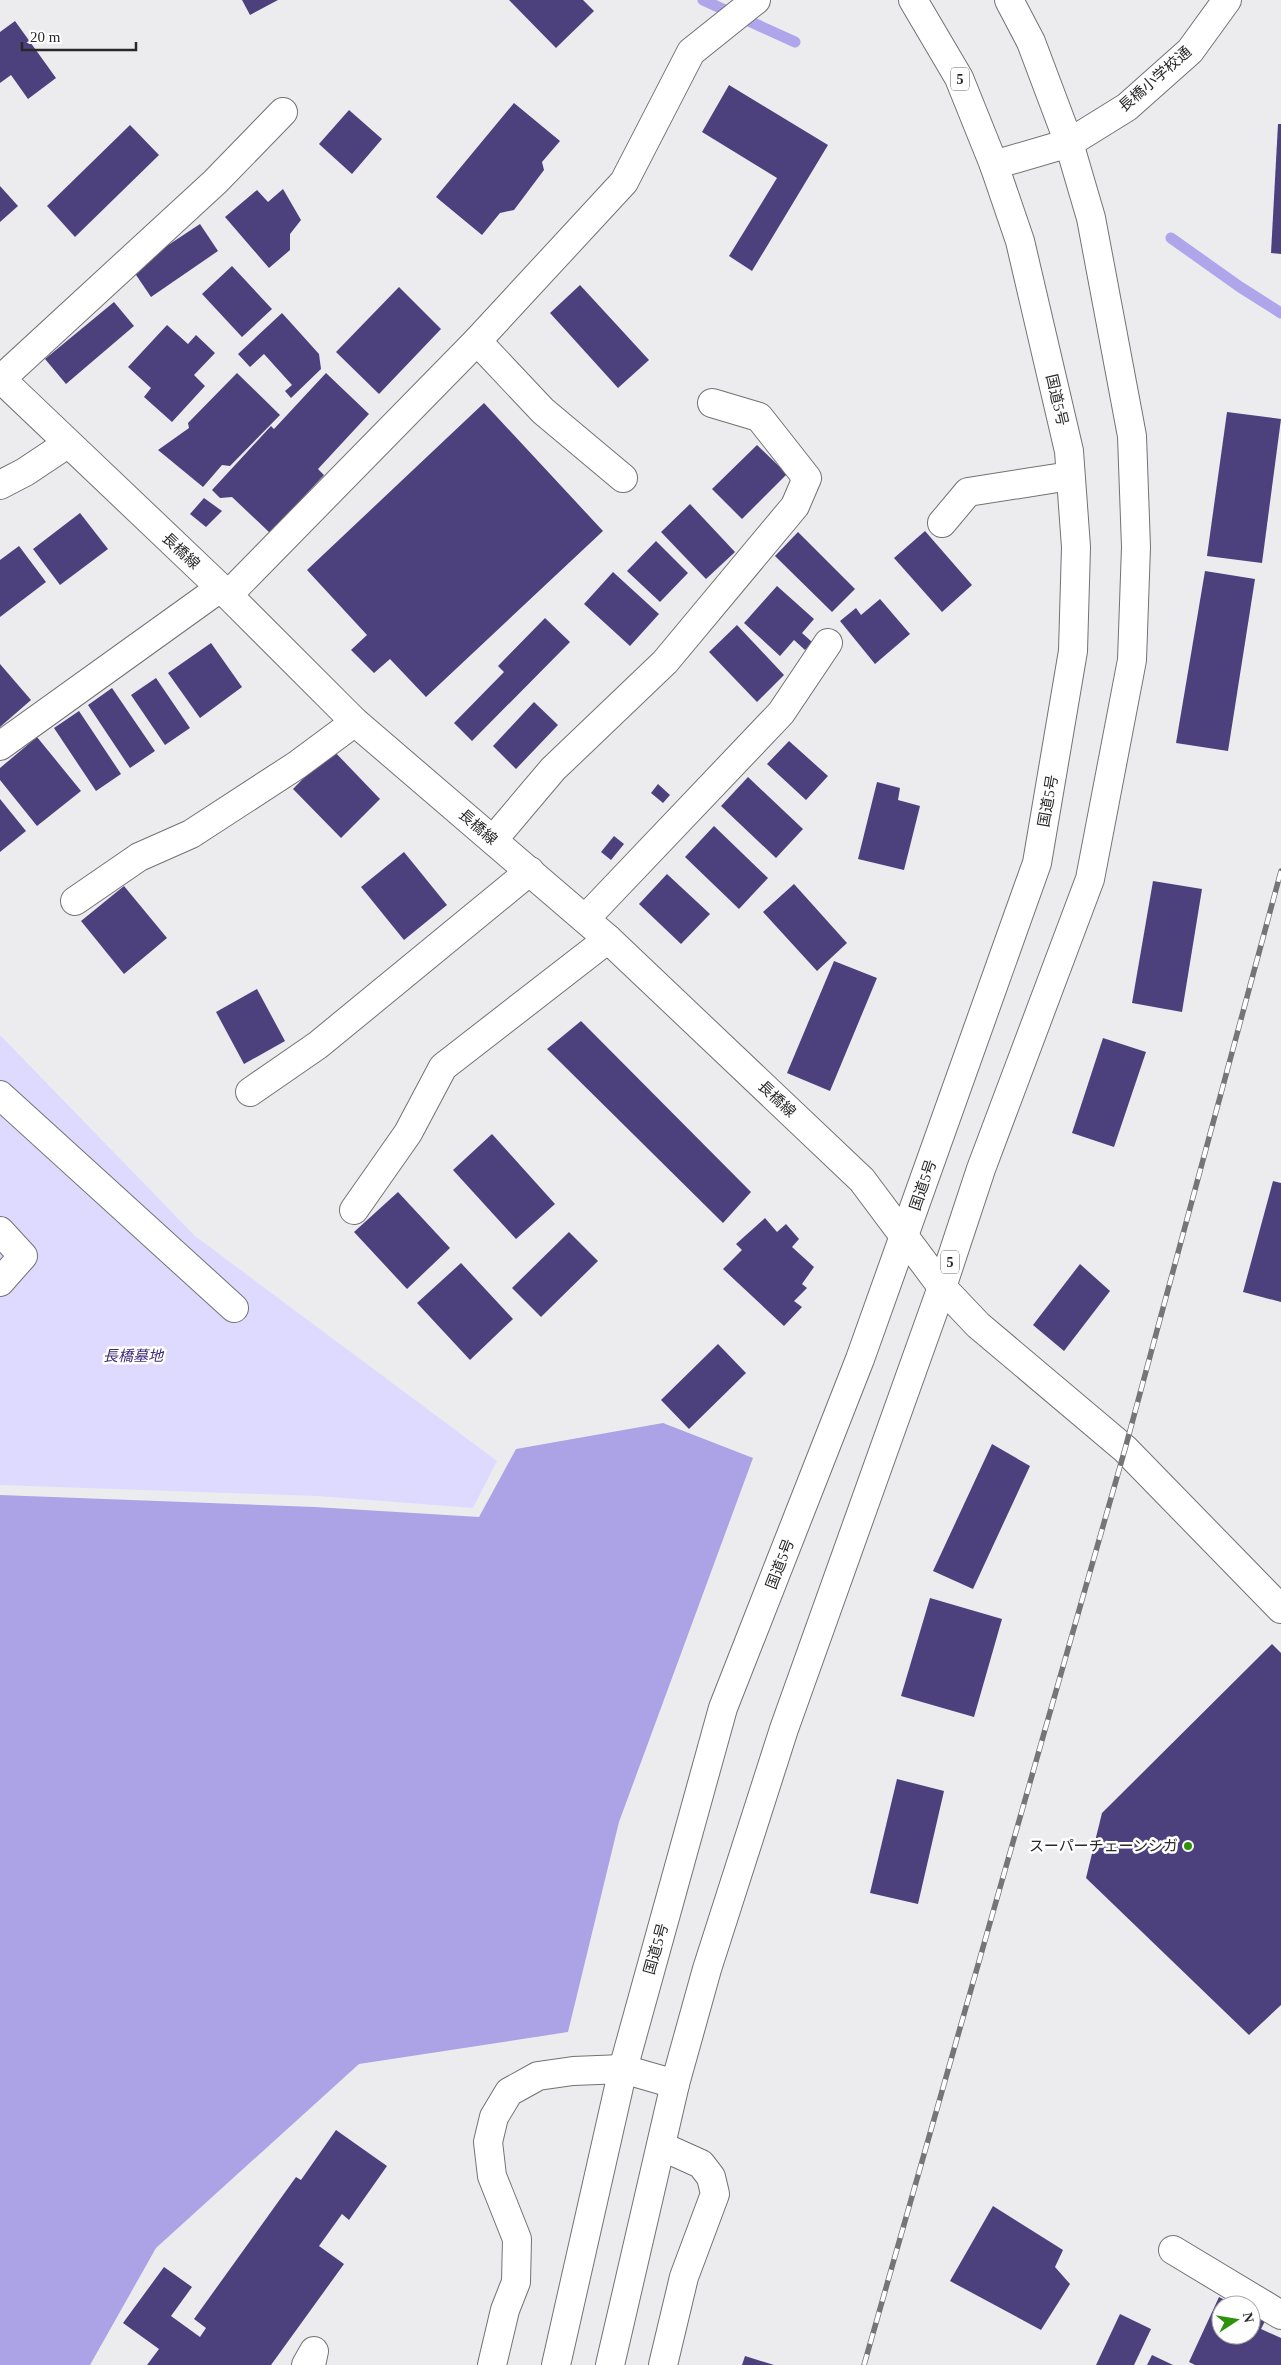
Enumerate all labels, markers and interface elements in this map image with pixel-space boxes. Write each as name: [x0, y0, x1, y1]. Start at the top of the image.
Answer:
scale bar: [22, 20, 136, 52]
text: 20 m: [30, 29, 61, 45]
street label: 長橋小学校通: [1116, 43, 1194, 115]
road number: 5: [951, 68, 969, 90]
street label: 国道5号: [1043, 373, 1071, 427]
street label: 長橋線: [159, 530, 203, 572]
street label: 国道5号: [1036, 774, 1060, 828]
street label: 長橋線: [456, 806, 500, 848]
street label: 長橋線: [755, 1078, 799, 1120]
street label: 国道5号: [907, 1158, 939, 1212]
road number: 5: [941, 1250, 959, 1274]
park label: 長橋墓地: [103, 1348, 165, 1364]
street label: 国道5号: [763, 1537, 797, 1591]
place label: スーパーチェーンシガ: [1029, 1838, 1178, 1854]
marker: スーパーチェーンシガ: [1182, 1840, 1194, 1852]
street label: 国道5号: [641, 1922, 671, 1976]
north arrow: [1211, 2295, 1261, 2345]
text: N: [1240, 2311, 1257, 2324]

